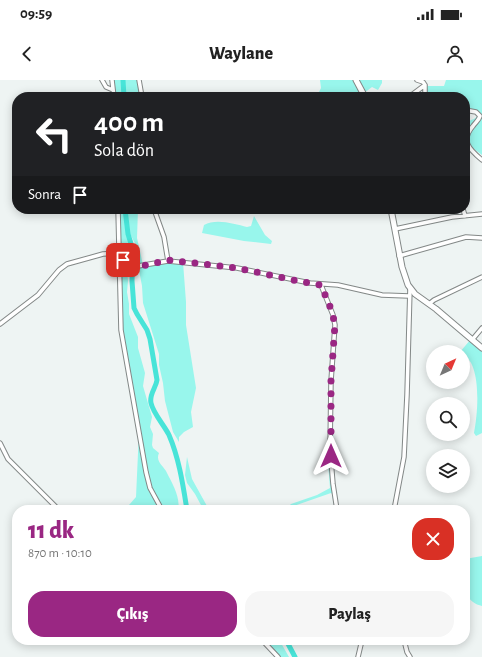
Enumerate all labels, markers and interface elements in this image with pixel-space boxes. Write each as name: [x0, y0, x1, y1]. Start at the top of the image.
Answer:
text: 09:59: [20, 6, 52, 21]
icon: back: [16, 43, 38, 65]
icon: person: [444, 43, 466, 65]
text: Waylane: [209, 45, 273, 63]
icon: left: [28, 108, 80, 160]
text: 400 m: [94, 109, 164, 137]
text: Sola dön: [94, 142, 154, 160]
icon: arrive: [69, 184, 91, 206]
text: Sonra: [28, 187, 61, 202]
pin: [106, 243, 140, 277]
icon: arrive: [112, 249, 134, 271]
north arrow: [426, 345, 470, 389]
map controls: [426, 345, 470, 493]
button: search: [426, 397, 470, 441]
position arrow: [310, 435, 352, 477]
button: layers: [426, 449, 470, 493]
button: close: [412, 518, 454, 560]
text: 11 dk: [28, 519, 74, 543]
text: 870 m · 10:10: [28, 547, 92, 560]
button: Çıkış: [28, 591, 237, 637]
button: Paylaş: [245, 591, 454, 637]

